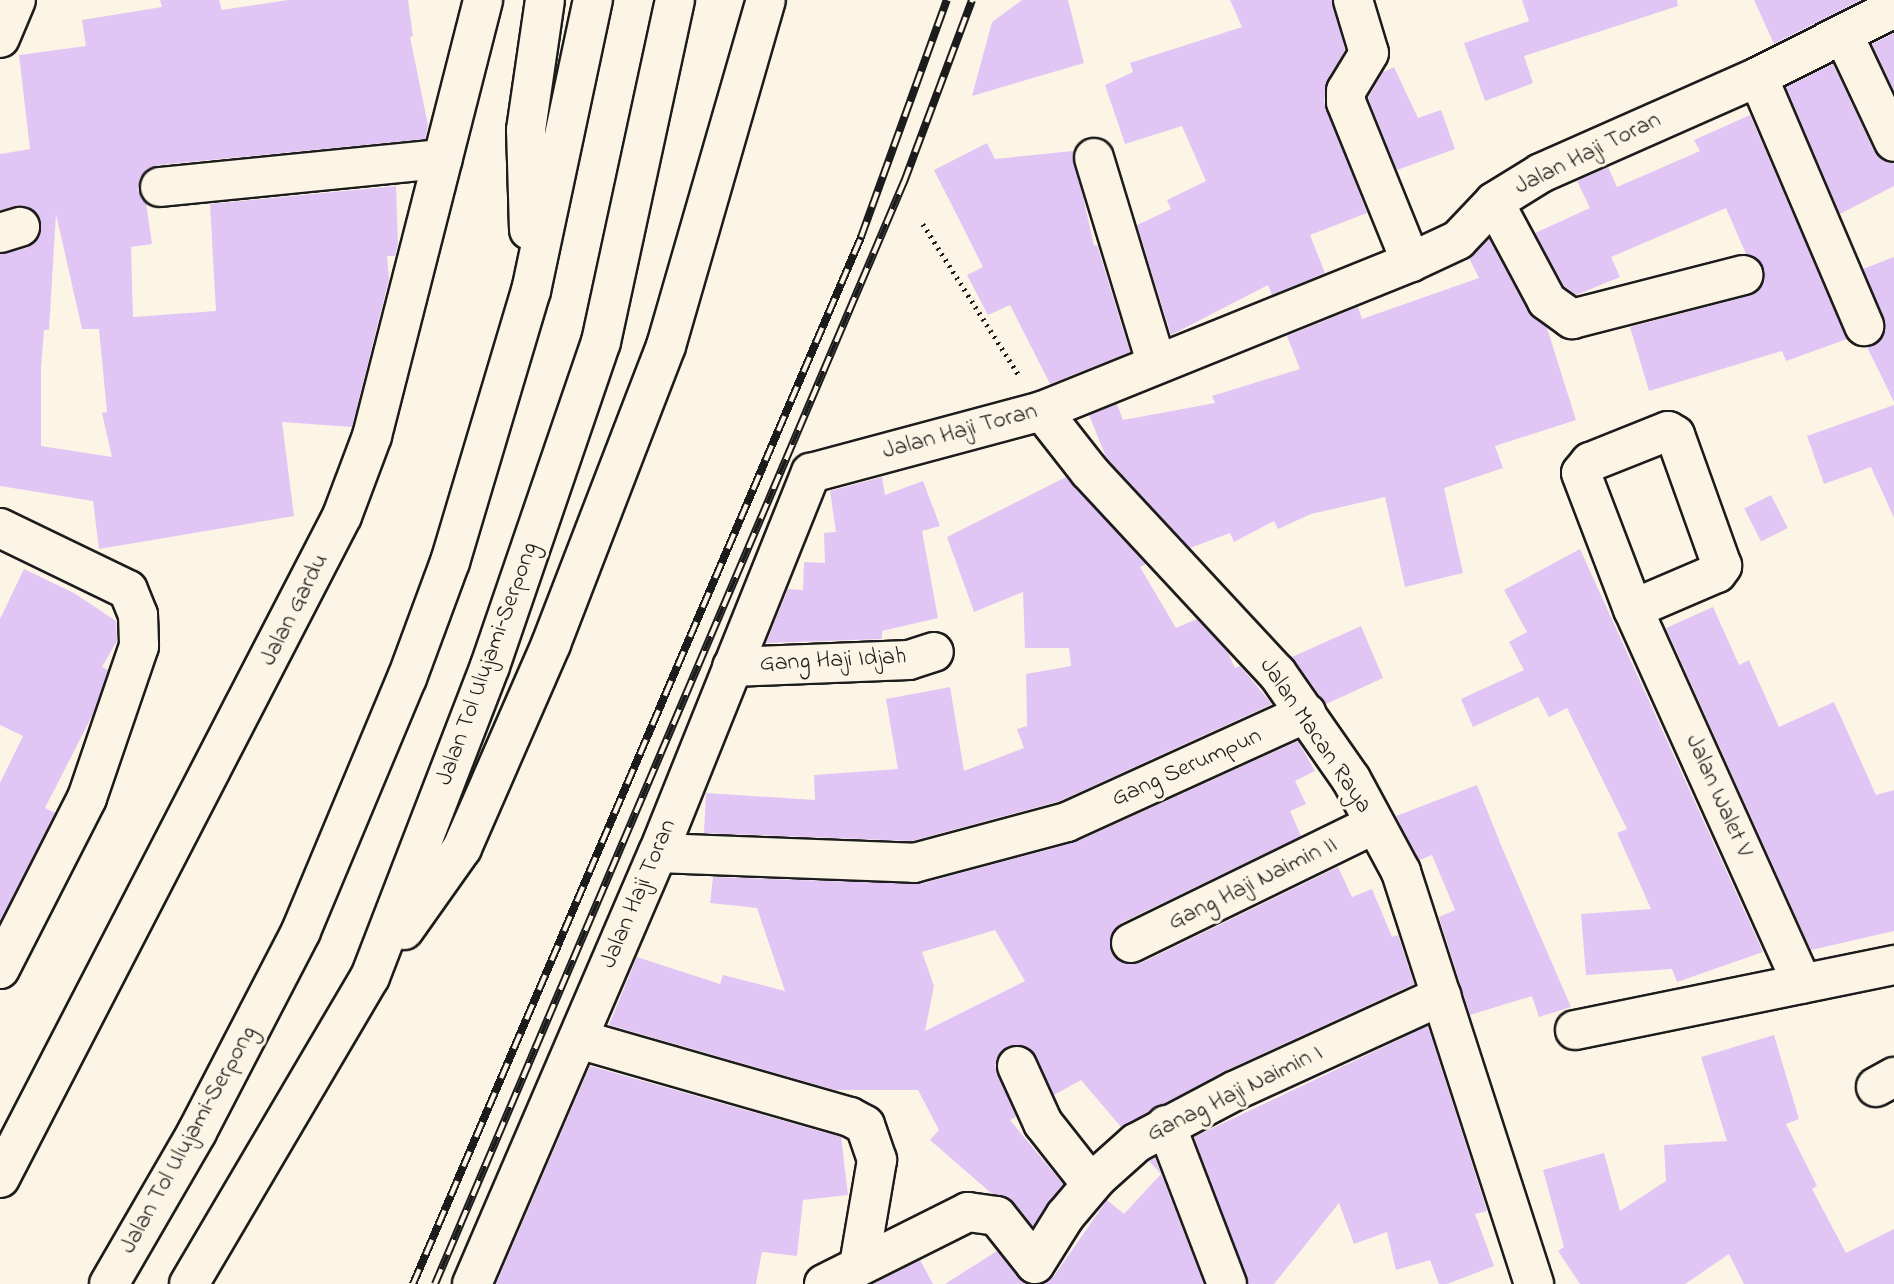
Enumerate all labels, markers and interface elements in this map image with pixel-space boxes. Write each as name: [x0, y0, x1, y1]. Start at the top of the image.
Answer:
street label: Jalan Haji Toran: [1510, 106, 1666, 202]
street label: Jalan Haji Toran: [879, 398, 1041, 466]
street label: Jalan Tol Ulujami–Serpong: [431, 539, 545, 789]
street label: Jalan Gardu: [254, 549, 336, 671]
street label: Gang Haji Idjah: [759, 643, 907, 679]
street label: Jalan Macan Raya: [1252, 653, 1378, 819]
street label: Gang Serumpun: [1108, 722, 1266, 814]
street label: Jalan Walet V: [1678, 730, 1758, 862]
street label: Jalan Haji Toran: [595, 815, 683, 973]
street label: Gang Haji Naimin II: [1164, 831, 1342, 937]
street label: Jalan Tol Ulujami–Serpong: [114, 1021, 264, 1259]
street label: Ganag Haji Naimin I: [1143, 1039, 1327, 1149]

